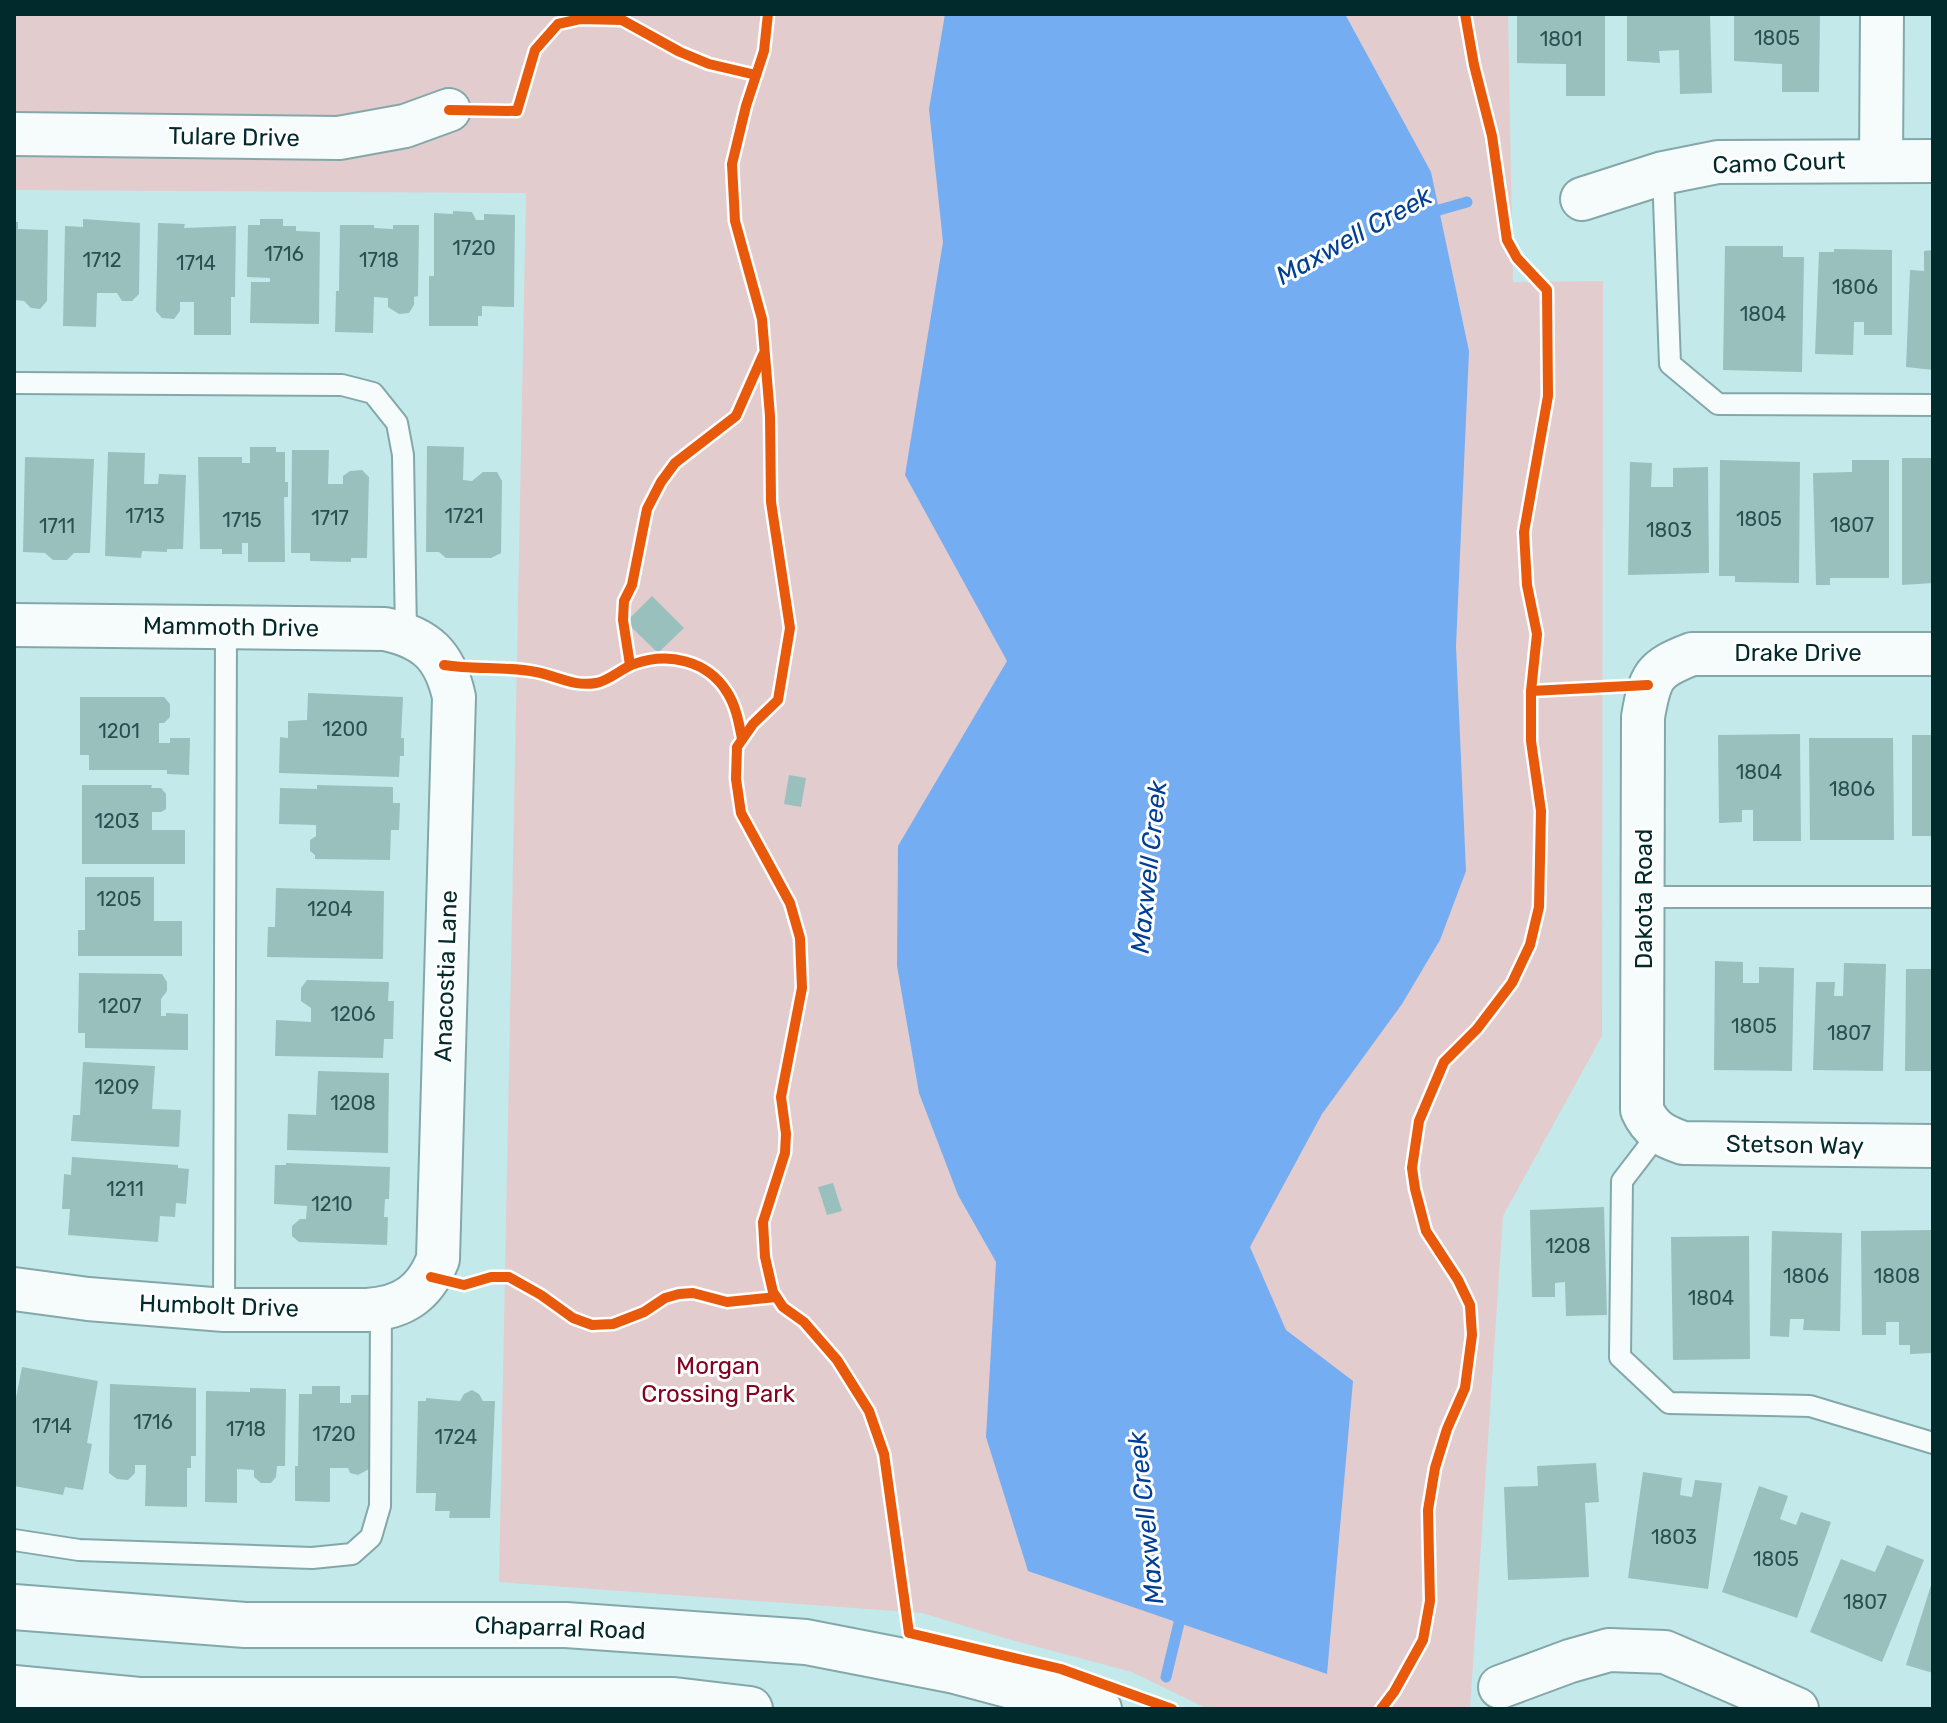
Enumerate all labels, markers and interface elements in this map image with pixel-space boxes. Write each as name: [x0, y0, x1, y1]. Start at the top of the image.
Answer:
house number: 1805: [1754, 26, 1800, 50]
house number: 1801: [1540, 27, 1582, 51]
street label: Tulare Drive: [168, 122, 300, 152]
street label: Camo Court: [1712, 147, 1846, 179]
water label: Maxwell Creek: [1271, 180, 1438, 292]
house number: 1720: [452, 236, 496, 260]
house number: 1716: [264, 242, 304, 266]
house number: 1712: [82, 248, 122, 272]
house number: 1718: [359, 248, 399, 272]
house number: 1714: [176, 251, 216, 275]
house number: 1806: [1832, 275, 1878, 299]
house number: 1804: [1740, 302, 1786, 326]
house number: 1713: [125, 504, 165, 528]
house number: 1721: [444, 504, 484, 528]
house number: 1717: [311, 506, 349, 530]
house number: 1805: [1736, 507, 1782, 531]
house number: 1715: [222, 508, 262, 532]
house number: 1807: [1830, 513, 1874, 537]
house number: 1711: [39, 514, 75, 538]
house number: 1803: [1646, 518, 1692, 542]
street label: Mammoth Drive: [143, 611, 319, 643]
street label: Drake Drive: [1734, 639, 1862, 667]
house number: 1200: [322, 717, 368, 741]
house number: 1201: [98, 719, 140, 743]
house number: 1804: [1736, 760, 1782, 784]
house number: 1806: [1829, 777, 1875, 801]
water label: Maxwell Creek: [1125, 778, 1174, 955]
house number: 1203: [94, 809, 140, 833]
street label: Dakota Road: [1630, 829, 1658, 969]
house number: 1205: [97, 887, 141, 911]
street label: Anacostia Lane: [429, 889, 463, 1063]
house number: 1204: [307, 897, 353, 921]
house number: 1207: [98, 994, 142, 1018]
house number: 1206: [330, 1002, 376, 1026]
house number: 1805: [1731, 1014, 1777, 1038]
house number: 1807: [1827, 1021, 1871, 1045]
house number: 1209: [95, 1075, 139, 1099]
house number: 1208: [330, 1091, 376, 1115]
street label: Stetson Way: [1726, 1130, 1864, 1160]
house number: 1211: [106, 1177, 144, 1201]
house number: 1210: [311, 1192, 353, 1216]
house number: 1208: [1545, 1234, 1591, 1258]
house number: 1806: [1783, 1264, 1829, 1288]
house number: 1808: [1874, 1264, 1920, 1288]
house number: 1804: [1688, 1286, 1734, 1310]
street label: Humbolt Drive: [139, 1289, 299, 1323]
park label: Morgan Crossing Park: [641, 1352, 795, 1408]
house number: 1716: [133, 1410, 173, 1434]
house number: 1714: [32, 1414, 72, 1438]
house number: 1718: [226, 1417, 266, 1441]
house number: 1720: [312, 1422, 356, 1446]
house number: 1724: [435, 1425, 477, 1449]
water label: Maxwell Creek: [1121, 1429, 1170, 1606]
house number: 1803: [1651, 1525, 1697, 1549]
house number: 1805: [1753, 1547, 1799, 1571]
house number: 1807: [1843, 1590, 1887, 1614]
street label: Chaparral Road: [474, 1611, 646, 1645]

